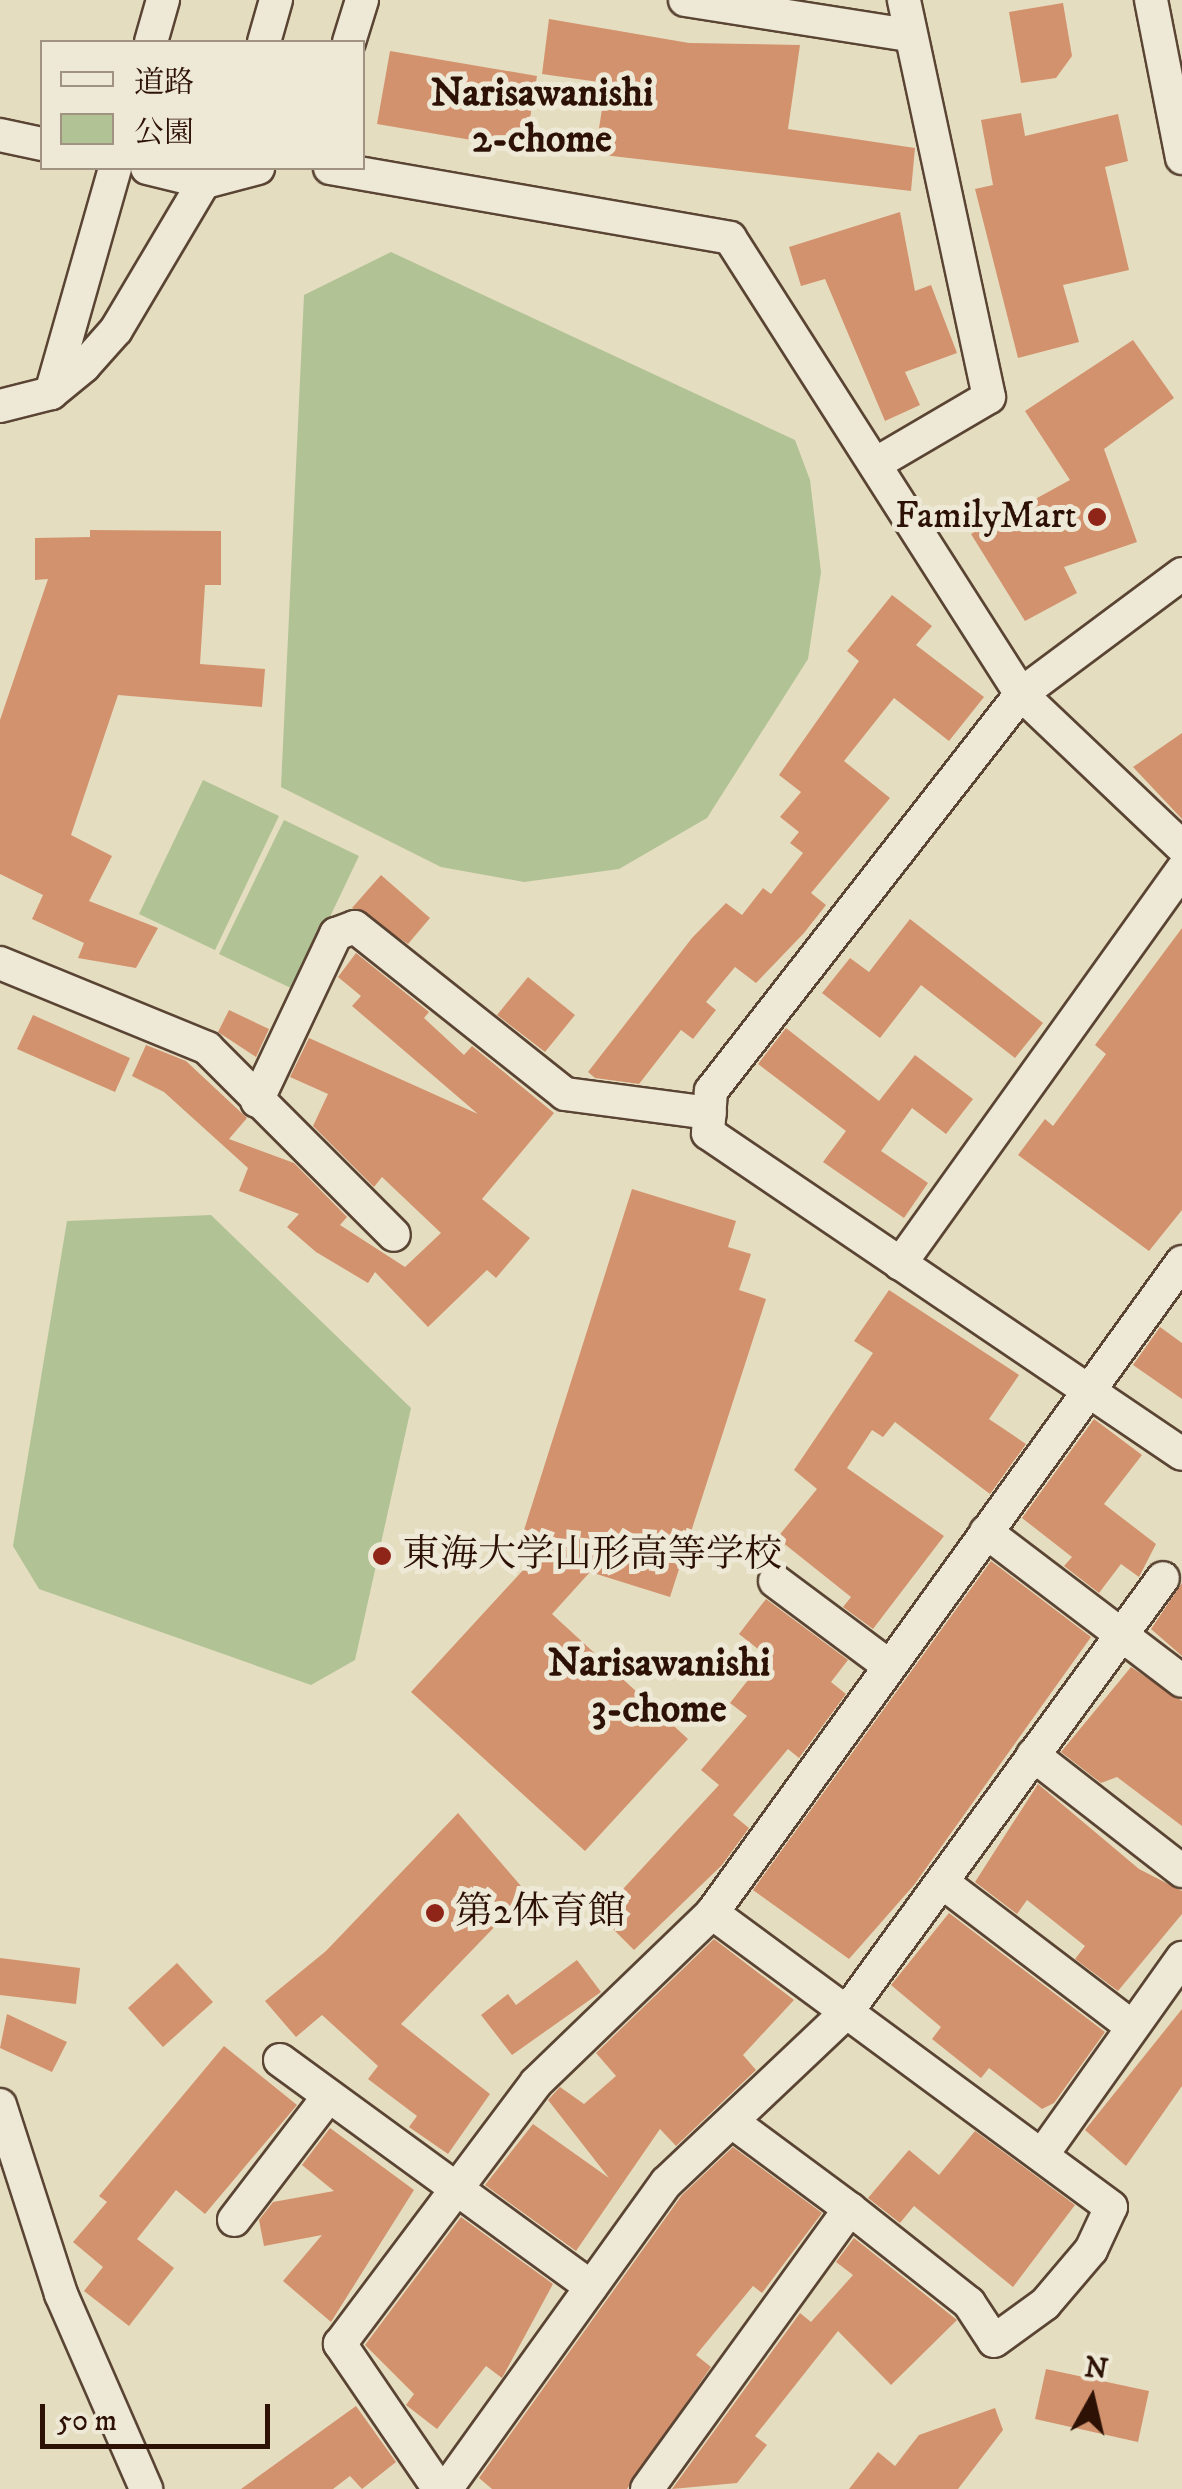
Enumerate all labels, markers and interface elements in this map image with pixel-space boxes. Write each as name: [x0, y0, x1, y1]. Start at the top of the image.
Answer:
legend: [40, 40, 365, 170]
text: 道路: [134, 65, 194, 102]
district label: Narisawanishi 2-chome: [431, 70, 653, 164]
text: 公園: [134, 115, 194, 152]
place label: FamilyMart: [895, 494, 1077, 540]
marker: FamilyMart: [1086, 506, 1108, 528]
place label: 東海大学山形高等学校: [402, 1533, 782, 1579]
marker: 東海大学山形高等学校: [371, 1545, 393, 1567]
district label: Narisawanishi 3-chome: [548, 1640, 770, 1734]
place label: 第2体育館: [455, 1890, 626, 1936]
marker: 第2体育館: [424, 1902, 446, 1924]
north arrow: [1042, 2349, 1142, 2449]
text: N: [1082, 2350, 1110, 2388]
scale bar: [45, 2384, 275, 2446]
text: 50 m: [57, 2403, 117, 2440]

